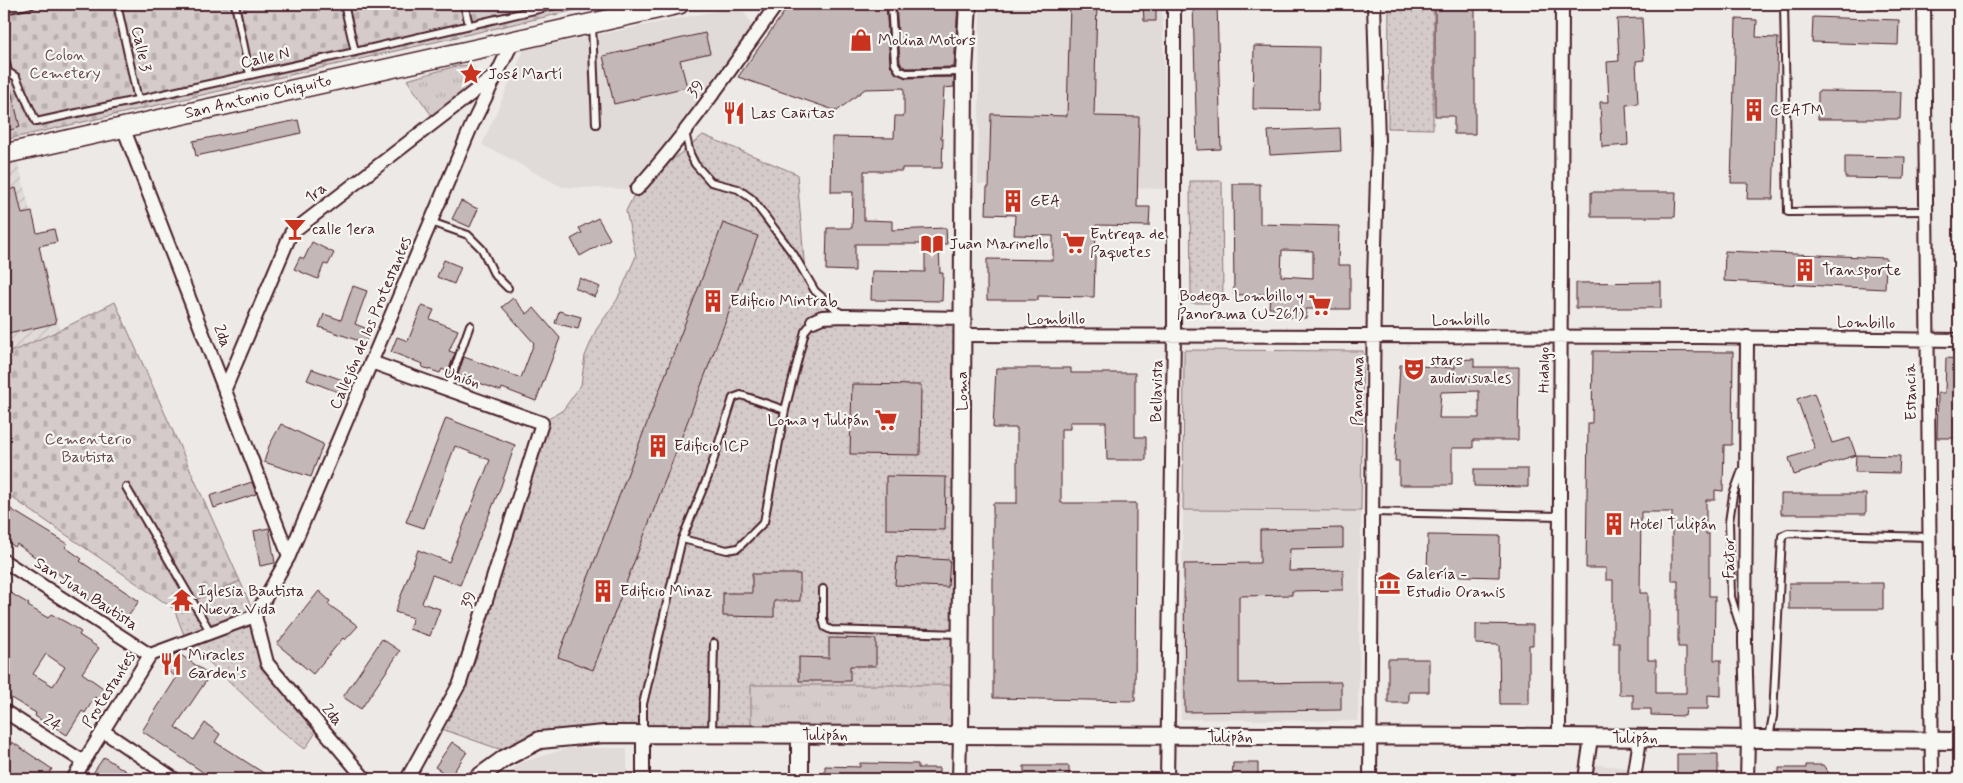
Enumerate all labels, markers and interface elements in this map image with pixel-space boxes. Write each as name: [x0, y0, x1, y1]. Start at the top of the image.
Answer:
street label: Calle 3: [126, 24, 156, 74]
shop icon: Molina Motors: [848, 27, 874, 53]
place label: Molina Motors: [878, 30, 976, 51]
street label: Calle N: [239, 42, 291, 74]
park label: Colon Cemetery: [29, 45, 101, 84]
place icon: José Martí: [458, 61, 484, 87]
place label: José Martí: [488, 64, 563, 85]
street label: San Antonio Chiquito: [183, 70, 333, 124]
street label: 39: [683, 76, 709, 102]
building icon: CEATM: [1741, 97, 1767, 123]
restaurant icon: Las Cañitas: [721, 100, 747, 126]
place label: CEATM: [1770, 100, 1824, 121]
place label: Las Cañitas: [751, 103, 835, 124]
street label: 1ra: [301, 178, 331, 208]
building icon: GEA: [1000, 188, 1026, 214]
place label: GEA: [1030, 191, 1060, 212]
bar icon: calle 1era: [282, 216, 308, 242]
place label: calle 1era: [312, 219, 375, 240]
place label: Entrega de Paquetes: [1090, 224, 1165, 263]
supermarket icon: Entrega de Paquetes: [1061, 230, 1087, 256]
library icon: Juan Marinello: [919, 231, 945, 257]
street label: Callejón de los Protestantes: [325, 233, 417, 413]
place label: Juan Marinello: [949, 234, 1049, 255]
building icon: Transporte: [1792, 257, 1818, 283]
place label: Transporte: [1822, 260, 1902, 281]
place label: Bodega Lombillo y Panorama (U-261): [1177, 286, 1304, 325]
building icon: Edificio Mintrab: [700, 288, 726, 314]
place label: Edificio Mintrab: [730, 291, 838, 312]
supermarket icon: Bodega Lombillo y Panorama (U-261): [1307, 292, 1333, 318]
street label: Lombillo: [1027, 309, 1085, 330]
street label: Lombillo: [1432, 310, 1490, 331]
street label: Lombillo: [1837, 312, 1895, 334]
street label: 2da: [208, 322, 236, 350]
street label: Hidalgo: [1534, 347, 1555, 393]
place label: stars audiovisuales: [1430, 350, 1511, 389]
street label: Panorama: [1347, 356, 1369, 426]
theatre icon: stars audiovisuales: [1401, 356, 1427, 382]
street label: Bellavista: [1146, 359, 1168, 423]
street label: Unión: [441, 362, 483, 394]
street label: Estancia: [1900, 363, 1922, 421]
street label: Loma: [952, 371, 973, 411]
supermarket icon: Loma y Tulipán: [873, 407, 899, 433]
place label: Loma y Tulipán: [768, 410, 869, 431]
park label: Cementerio Bautista: [44, 429, 132, 468]
building icon: Edificio ICP: [645, 433, 671, 459]
place label: Edificio ICP: [674, 436, 749, 457]
building icon: Hotel Tulipán: [1601, 511, 1627, 537]
place label: Hotel Tulipán: [1630, 514, 1716, 535]
street label: Factor: [1719, 537, 1740, 579]
street label: San Juan Bautista: [30, 553, 142, 635]
place label: Galería - Estudio Oramis: [1406, 564, 1505, 603]
museum icon: Galería - Estudio Oramis: [1376, 570, 1402, 596]
building icon: Edificio Minaz: [590, 578, 616, 604]
place label: Iglesia Bautista Nueva Vida: [198, 581, 304, 620]
place label: Edificio Minaz: [620, 581, 712, 602]
temple icon: Iglesia Bautista Nueva Vida: [169, 587, 195, 613]
street label: 39: [457, 589, 481, 611]
place label: Miracles Garden's: [188, 645, 247, 684]
street label: Protestantes: [77, 648, 141, 732]
restaurant icon: Miracles Garden's: [158, 651, 184, 677]
street label: 2da: [317, 699, 347, 731]
street label: 24: [39, 709, 65, 737]
street label: Tulipán: [802, 725, 848, 746]
street label: Tulipán: [1207, 727, 1253, 748]
street label: Tulipán: [1612, 728, 1658, 749]

